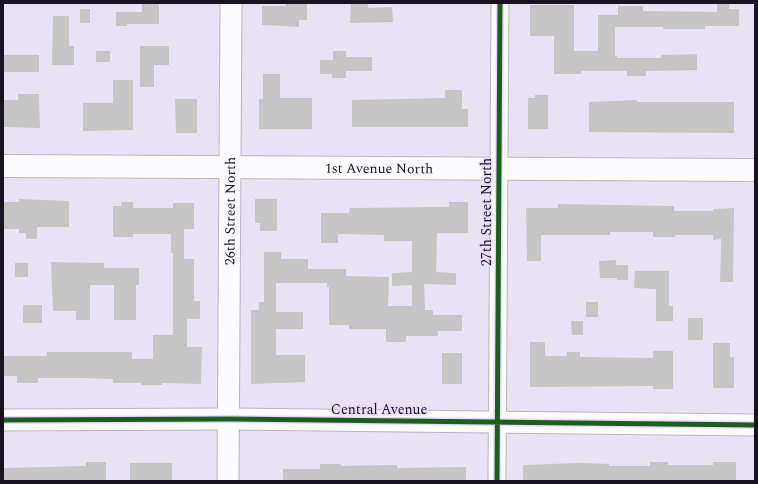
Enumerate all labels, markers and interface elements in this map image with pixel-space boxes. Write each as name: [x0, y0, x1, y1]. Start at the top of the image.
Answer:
street label: 26th Street North: [219, 157, 241, 265]
street label: 1st Avenue North: [325, 158, 433, 179]
street label: 27th Street North: [476, 158, 497, 266]
street label: Central Avenue: [331, 399, 427, 420]

